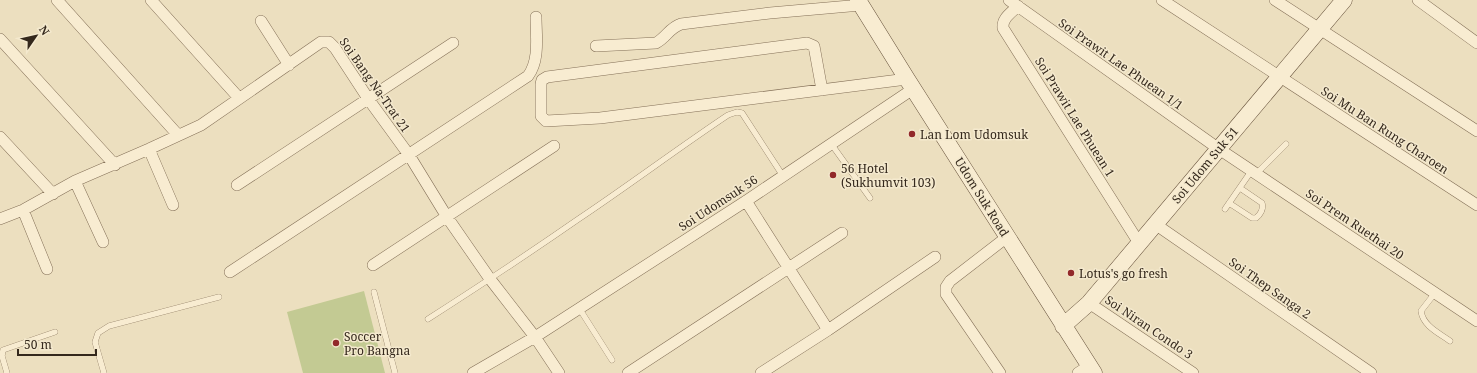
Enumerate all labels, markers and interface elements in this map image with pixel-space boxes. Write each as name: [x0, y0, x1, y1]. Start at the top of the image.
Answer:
street label: Soi Prawit Lae Phuean 1/1: [1055, 14, 1187, 114]
north arrow: [16, 16, 56, 56]
text: N: [36, 22, 54, 38]
street label: Soi Bang Na-Trat 21: [336, 34, 414, 136]
street label: Soi Prawit Lae Phuean 1: [1031, 54, 1119, 180]
street label: Soi Mu Ban Rung Charoen: [1318, 82, 1452, 178]
street label: Soi Udom Suk 51: [1168, 123, 1242, 207]
place label: Lan Lom Udomsuk: [920, 126, 1029, 143]
marker: Lan Lom Udomsuk: [907, 129, 917, 139]
street label: Udom Suk Road: [951, 154, 1014, 240]
place label: 56 Hotel (Sukhumvit 103): [841, 160, 935, 191]
marker: 56 Hotel (Sukhumvit 103): [828, 170, 838, 180]
street label: Soi Udomsuk 56: [675, 171, 761, 235]
street label: Soi Prem Ruethai 20: [1303, 185, 1408, 263]
street label: Soi Thep Sanga 2: [1226, 253, 1314, 323]
place label: Lotus's go fresh: [1079, 265, 1168, 282]
marker: Lotus's go fresh: [1066, 268, 1076, 278]
street label: Soi Niran Condo 3: [1102, 291, 1197, 363]
place label: Soccer Pro Bangna: [344, 328, 410, 359]
scale bar: [18, 331, 96, 357]
text: 50 m: [24, 336, 52, 353]
marker: Soccer Pro Bangna: [331, 338, 341, 348]

